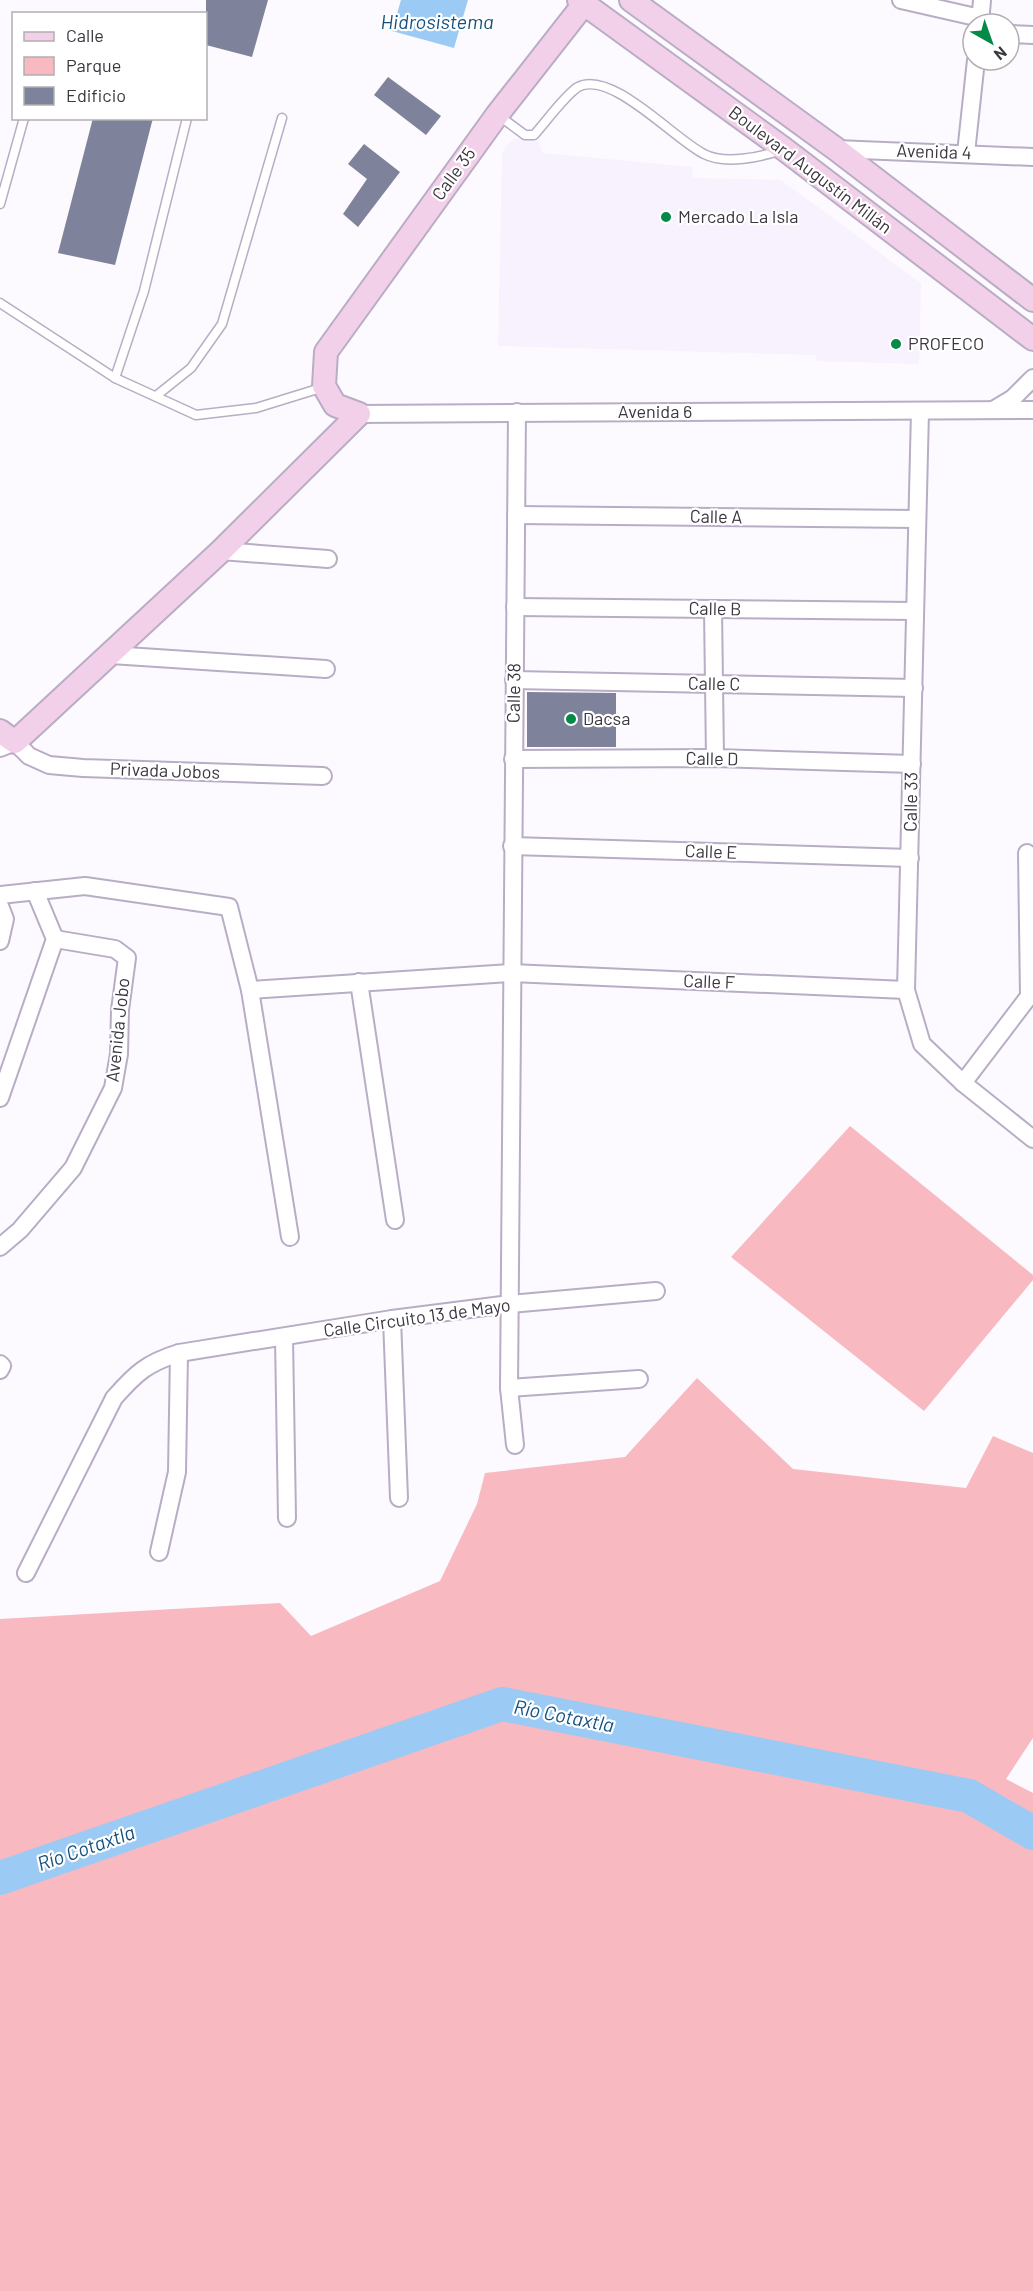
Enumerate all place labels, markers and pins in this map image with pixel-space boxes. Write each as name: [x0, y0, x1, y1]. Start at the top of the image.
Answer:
place label: Mercado La Isla: [678, 205, 798, 227]
marker: Mercado La Isla: [659, 210, 673, 224]
place label: PROFECO: [908, 332, 984, 354]
marker: PROFECO: [889, 337, 903, 351]
place label: Dacsa: [583, 707, 630, 729]
marker: Dacsa: [564, 712, 578, 726]

